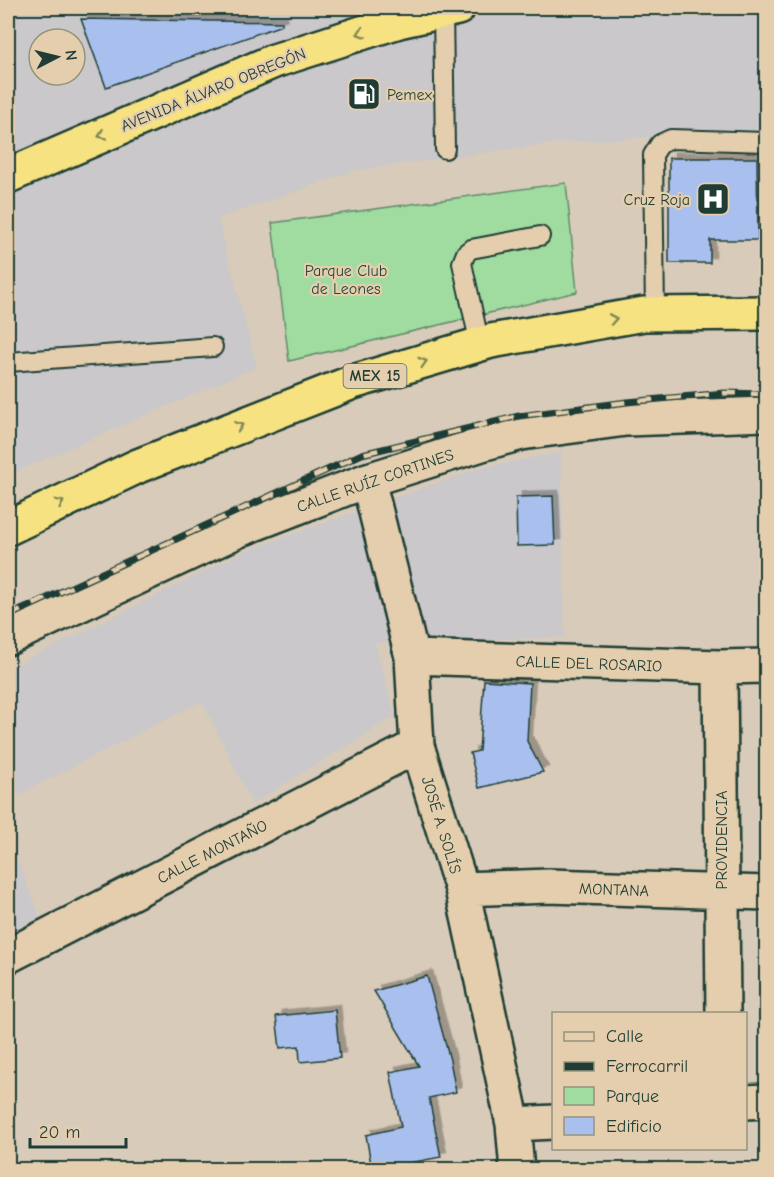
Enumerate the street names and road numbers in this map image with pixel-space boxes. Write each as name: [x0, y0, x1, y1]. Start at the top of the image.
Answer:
street label: AVENIDA ÁLVARO OBREGÓN: [118, 44, 309, 135]
road number: MEX 15: [344, 364, 406, 388]
street label: CALLE RUÍZ CORTINES: [294, 445, 456, 516]
street label: CALLE DEL ROSARIO: [515, 652, 663, 676]
street label: JOSÉ A. SOLÍS: [418, 774, 465, 876]
street label: PROVIDENCIA: [713, 791, 731, 889]
street label: CALLE MONTAÑO: [154, 816, 271, 887]
street label: MONTANA: [579, 880, 649, 900]

